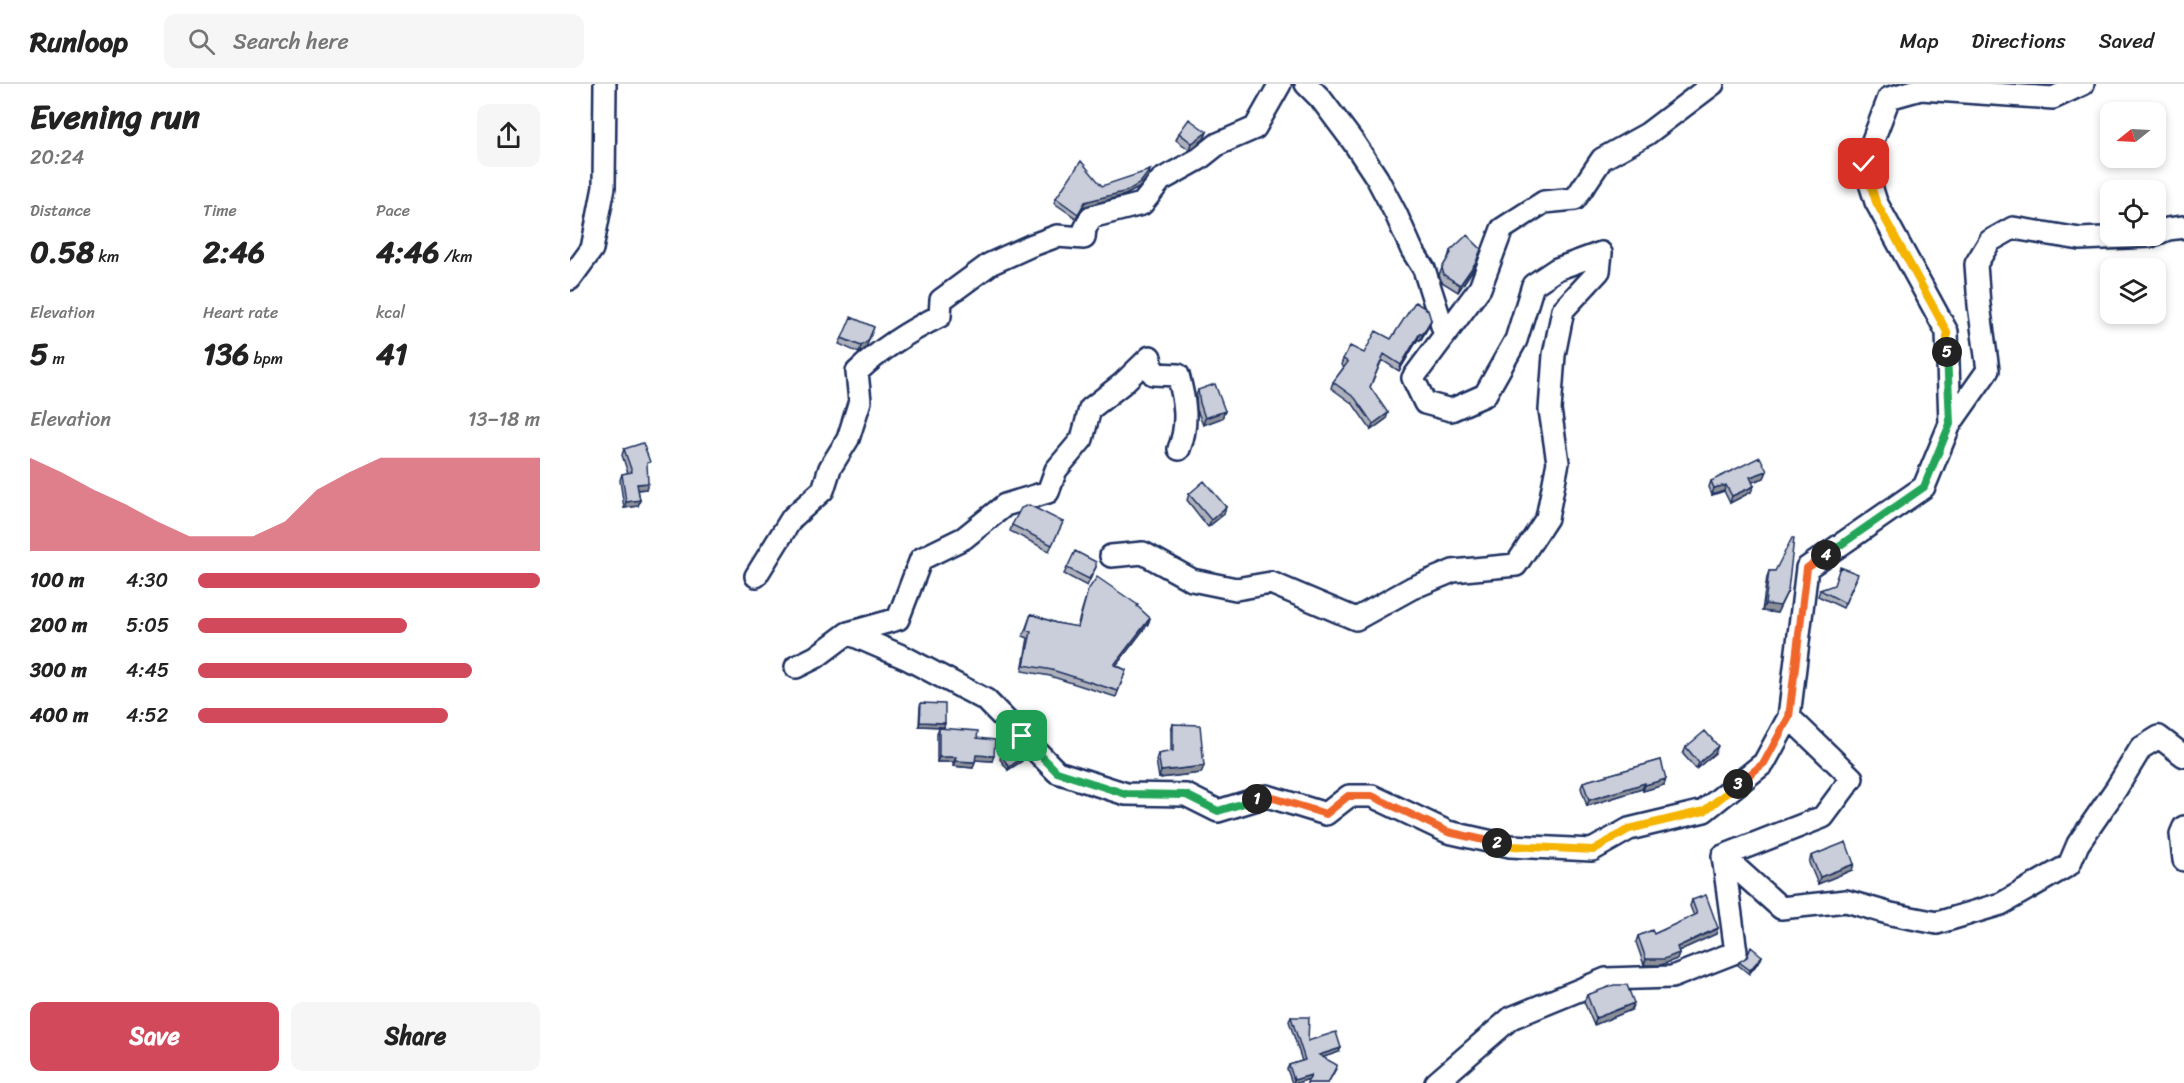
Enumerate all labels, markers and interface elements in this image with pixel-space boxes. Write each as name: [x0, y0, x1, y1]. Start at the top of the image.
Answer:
search box: [164, 14, 584, 68]
text: Runloop: [30, 17, 128, 66]
text: Search here: [233, 22, 349, 61]
text: Map: [1900, 22, 1938, 60]
text: Directions: [1971, 22, 2066, 60]
text: Saved: [2099, 22, 2154, 60]
icon: search: [185, 25, 218, 58]
text: Evening run: [30, 88, 200, 146]
north arrow: [2100, 102, 2166, 168]
map controls: [2100, 102, 2166, 324]
button: share: [477, 104, 540, 167]
pin: [1838, 138, 1889, 189]
text: 20:24: [30, 140, 84, 175]
icon: check: [1847, 147, 1880, 180]
button: locate: [2100, 180, 2166, 246]
text: Distance: [30, 196, 91, 225]
text: Time: [203, 196, 237, 225]
text: Pace: [376, 196, 410, 225]
text: 0.58: [30, 225, 94, 279]
text: 2:46: [203, 225, 265, 279]
text: 4:46: [376, 225, 440, 279]
text: km: [94, 242, 119, 271]
text: /km: [440, 242, 473, 271]
button: layers: [2100, 258, 2166, 324]
text: Elevation: [30, 298, 95, 327]
text: Heart rate: [203, 298, 278, 327]
text: kcal: [376, 298, 405, 327]
text: 5: [30, 327, 48, 381]
text: 136: [203, 327, 249, 381]
text: 41: [376, 327, 408, 381]
pin: 5: [1932, 337, 1962, 367]
text: 5: [1942, 337, 1952, 366]
text: m: [48, 344, 65, 373]
text: bpm: [249, 344, 283, 373]
text: Elevation: [30, 402, 111, 437]
text: 13–18 m: [468, 402, 540, 437]
pin: 4: [1811, 540, 1841, 570]
text: 4: [1821, 540, 1831, 569]
text: 100 m: [30, 563, 84, 598]
text: 4:30: [126, 563, 168, 598]
text: 200 m: [30, 608, 87, 643]
text: 5:05: [126, 608, 169, 643]
text: 300 m: [30, 653, 87, 688]
text: 4:45: [126, 653, 169, 688]
text: 400 m: [30, 698, 88, 733]
text: 4:52: [126, 698, 168, 733]
pin: [996, 710, 1047, 761]
icon: arrive: [1005, 719, 1038, 752]
pin: 3: [1723, 769, 1753, 799]
text: 3: [1734, 769, 1742, 798]
pin: 1: [1242, 784, 1272, 814]
text: 1: [1254, 784, 1260, 813]
pin: 2: [1482, 828, 1512, 858]
text: 2: [1492, 828, 1502, 857]
button: Save: [30, 1002, 279, 1071]
button: Share: [291, 1002, 540, 1071]

